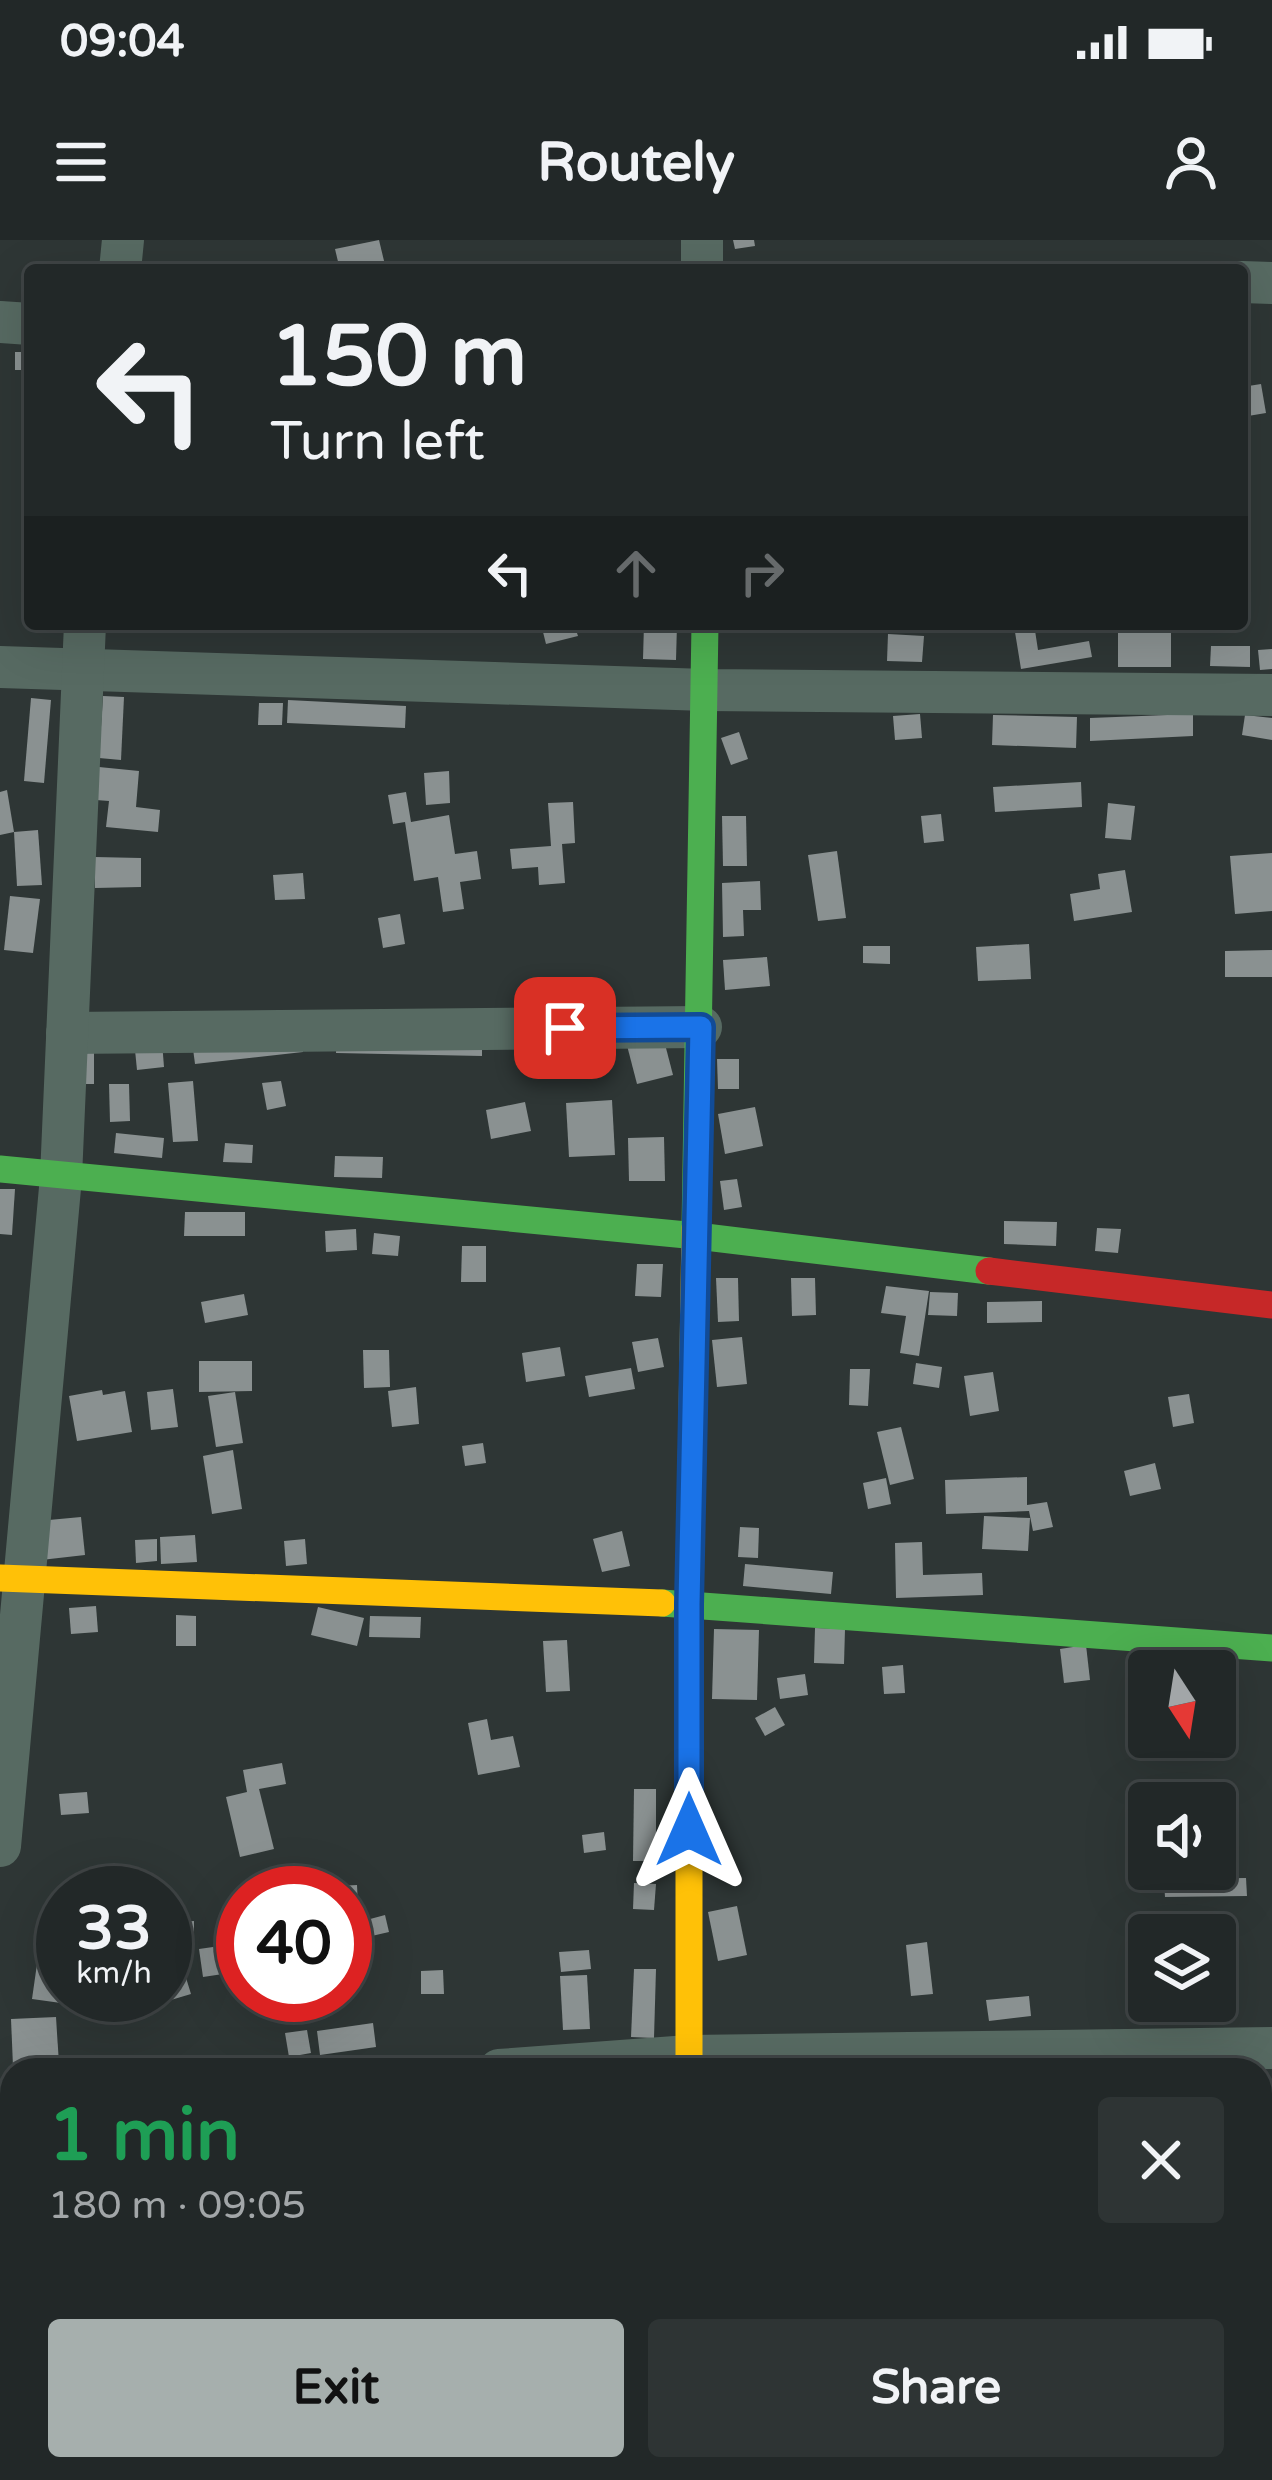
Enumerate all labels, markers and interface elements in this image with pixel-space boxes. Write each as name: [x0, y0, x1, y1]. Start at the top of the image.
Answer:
text: 09:04: [60, 15, 185, 69]
icon: menu: [48, 129, 114, 195]
icon: person: [1158, 129, 1224, 195]
text: Routely: [537, 130, 735, 195]
text: 150 m: [270, 307, 527, 408]
icon: left: [72, 312, 228, 468]
text: Turn left: [270, 409, 485, 474]
icon: left: [477, 540, 543, 606]
icon: ahead: [603, 540, 669, 606]
icon: right: [729, 540, 795, 606]
pin: [514, 977, 616, 1079]
icon: arrive: [532, 995, 598, 1061]
north arrow: [1128, 1650, 1236, 1758]
map controls: [1128, 1650, 1236, 2022]
position arrow: [626, 1767, 752, 1893]
button: sound: [1128, 1782, 1236, 1890]
speed limit sign: 40: [216, 1866, 372, 2022]
text: 33: [76, 1893, 152, 1965]
button: layers: [1128, 1914, 1236, 2022]
text: km/h: [76, 1955, 152, 1992]
text: 1 min: [48, 2093, 240, 2180]
button: close: [1098, 2097, 1224, 2223]
text: 180 m · 09:05: [48, 2182, 306, 2229]
button: Exit: [48, 2319, 624, 2457]
button: Share: [648, 2319, 1224, 2457]

